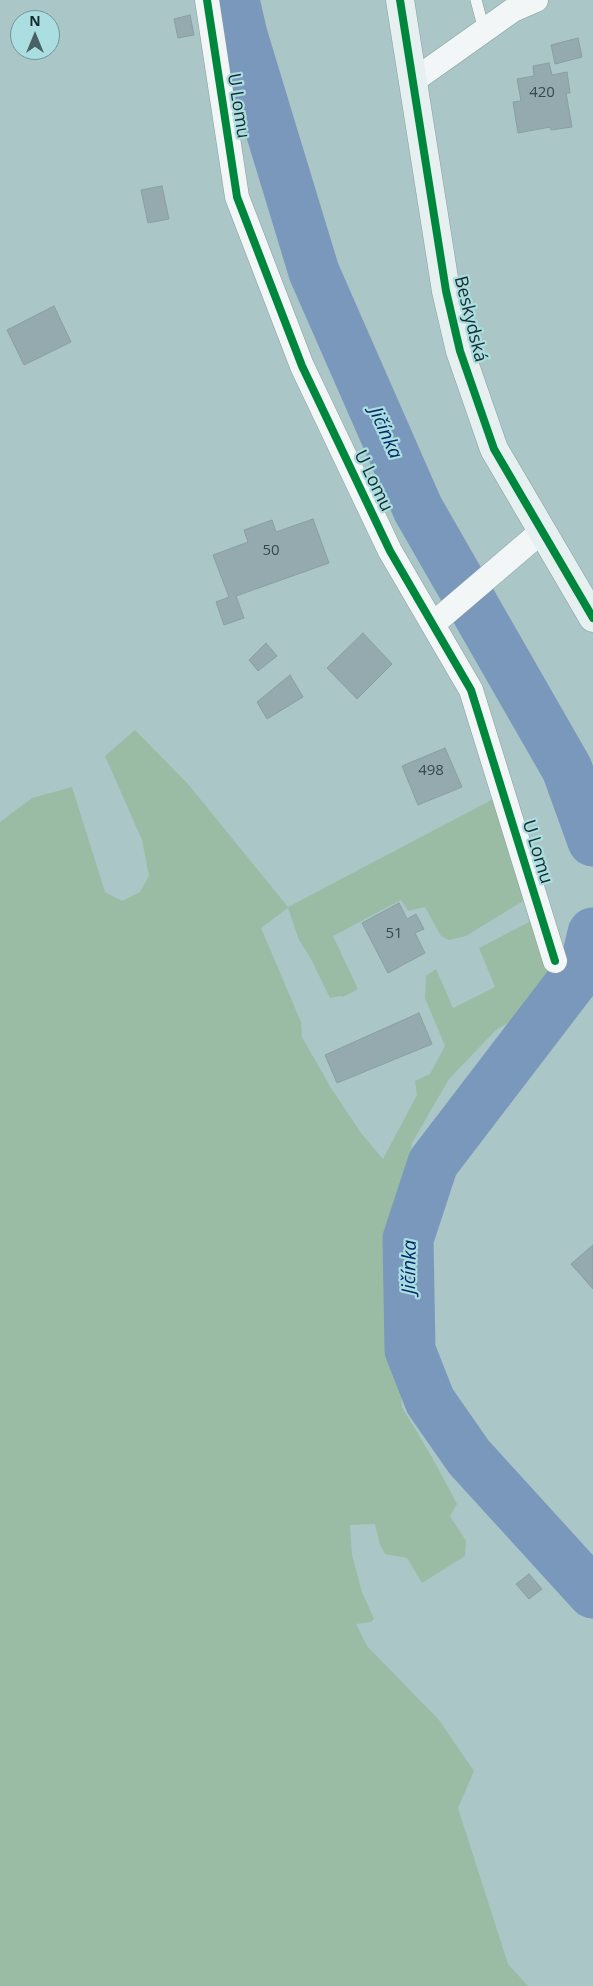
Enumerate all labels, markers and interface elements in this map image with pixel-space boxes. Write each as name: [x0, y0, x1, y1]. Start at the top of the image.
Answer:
north arrow: [10, 10, 60, 60]
text: N: [29, 11, 41, 30]
street label: U Lomu: [222, 72, 254, 140]
house number: 420: [529, 84, 555, 102]
street label: Beskydská: [449, 274, 491, 364]
water label: Jičínka: [364, 404, 406, 462]
street label: U Lomu: [349, 447, 397, 515]
house number: 50: [262, 542, 280, 560]
house number: 498: [418, 762, 444, 780]
street label: U Lomu: [517, 817, 557, 887]
house number: 51: [385, 925, 403, 943]
water label: Jičínka: [398, 1240, 422, 1294]

